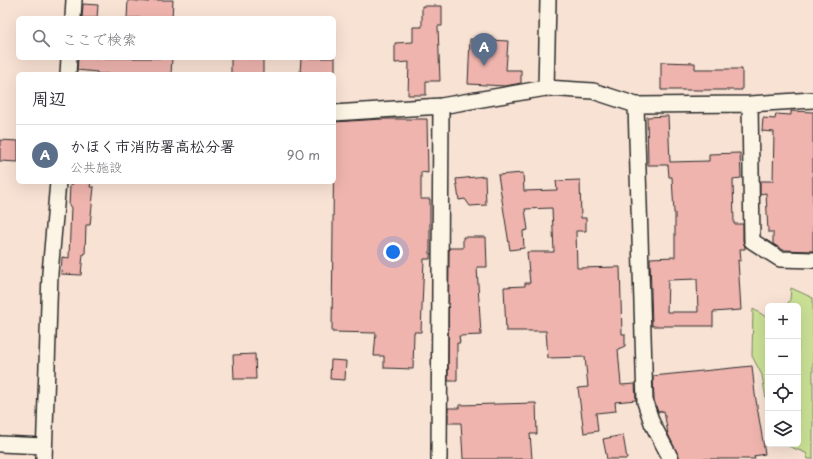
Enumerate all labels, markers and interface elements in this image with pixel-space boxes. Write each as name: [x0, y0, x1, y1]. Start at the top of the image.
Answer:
search box: [16, 16, 336, 60]
icon: search: [30, 27, 52, 49]
text: ここで検索: [62, 27, 137, 50]
pin: A: [471, 33, 497, 66]
text: 周辺: [32, 85, 66, 111]
text: かほく市消防署高松分署: [70, 134, 235, 157]
text: A: [40, 145, 50, 164]
text: 90 m: [287, 145, 320, 164]
text: 公共施設: [70, 157, 122, 176]
your location: [383, 242, 403, 262]
map controls: [765, 303, 801, 447]
button: +: [765, 303, 801, 339]
button: −: [765, 339, 801, 375]
button: locate: [765, 375, 801, 411]
button: layers: [765, 411, 801, 447]

